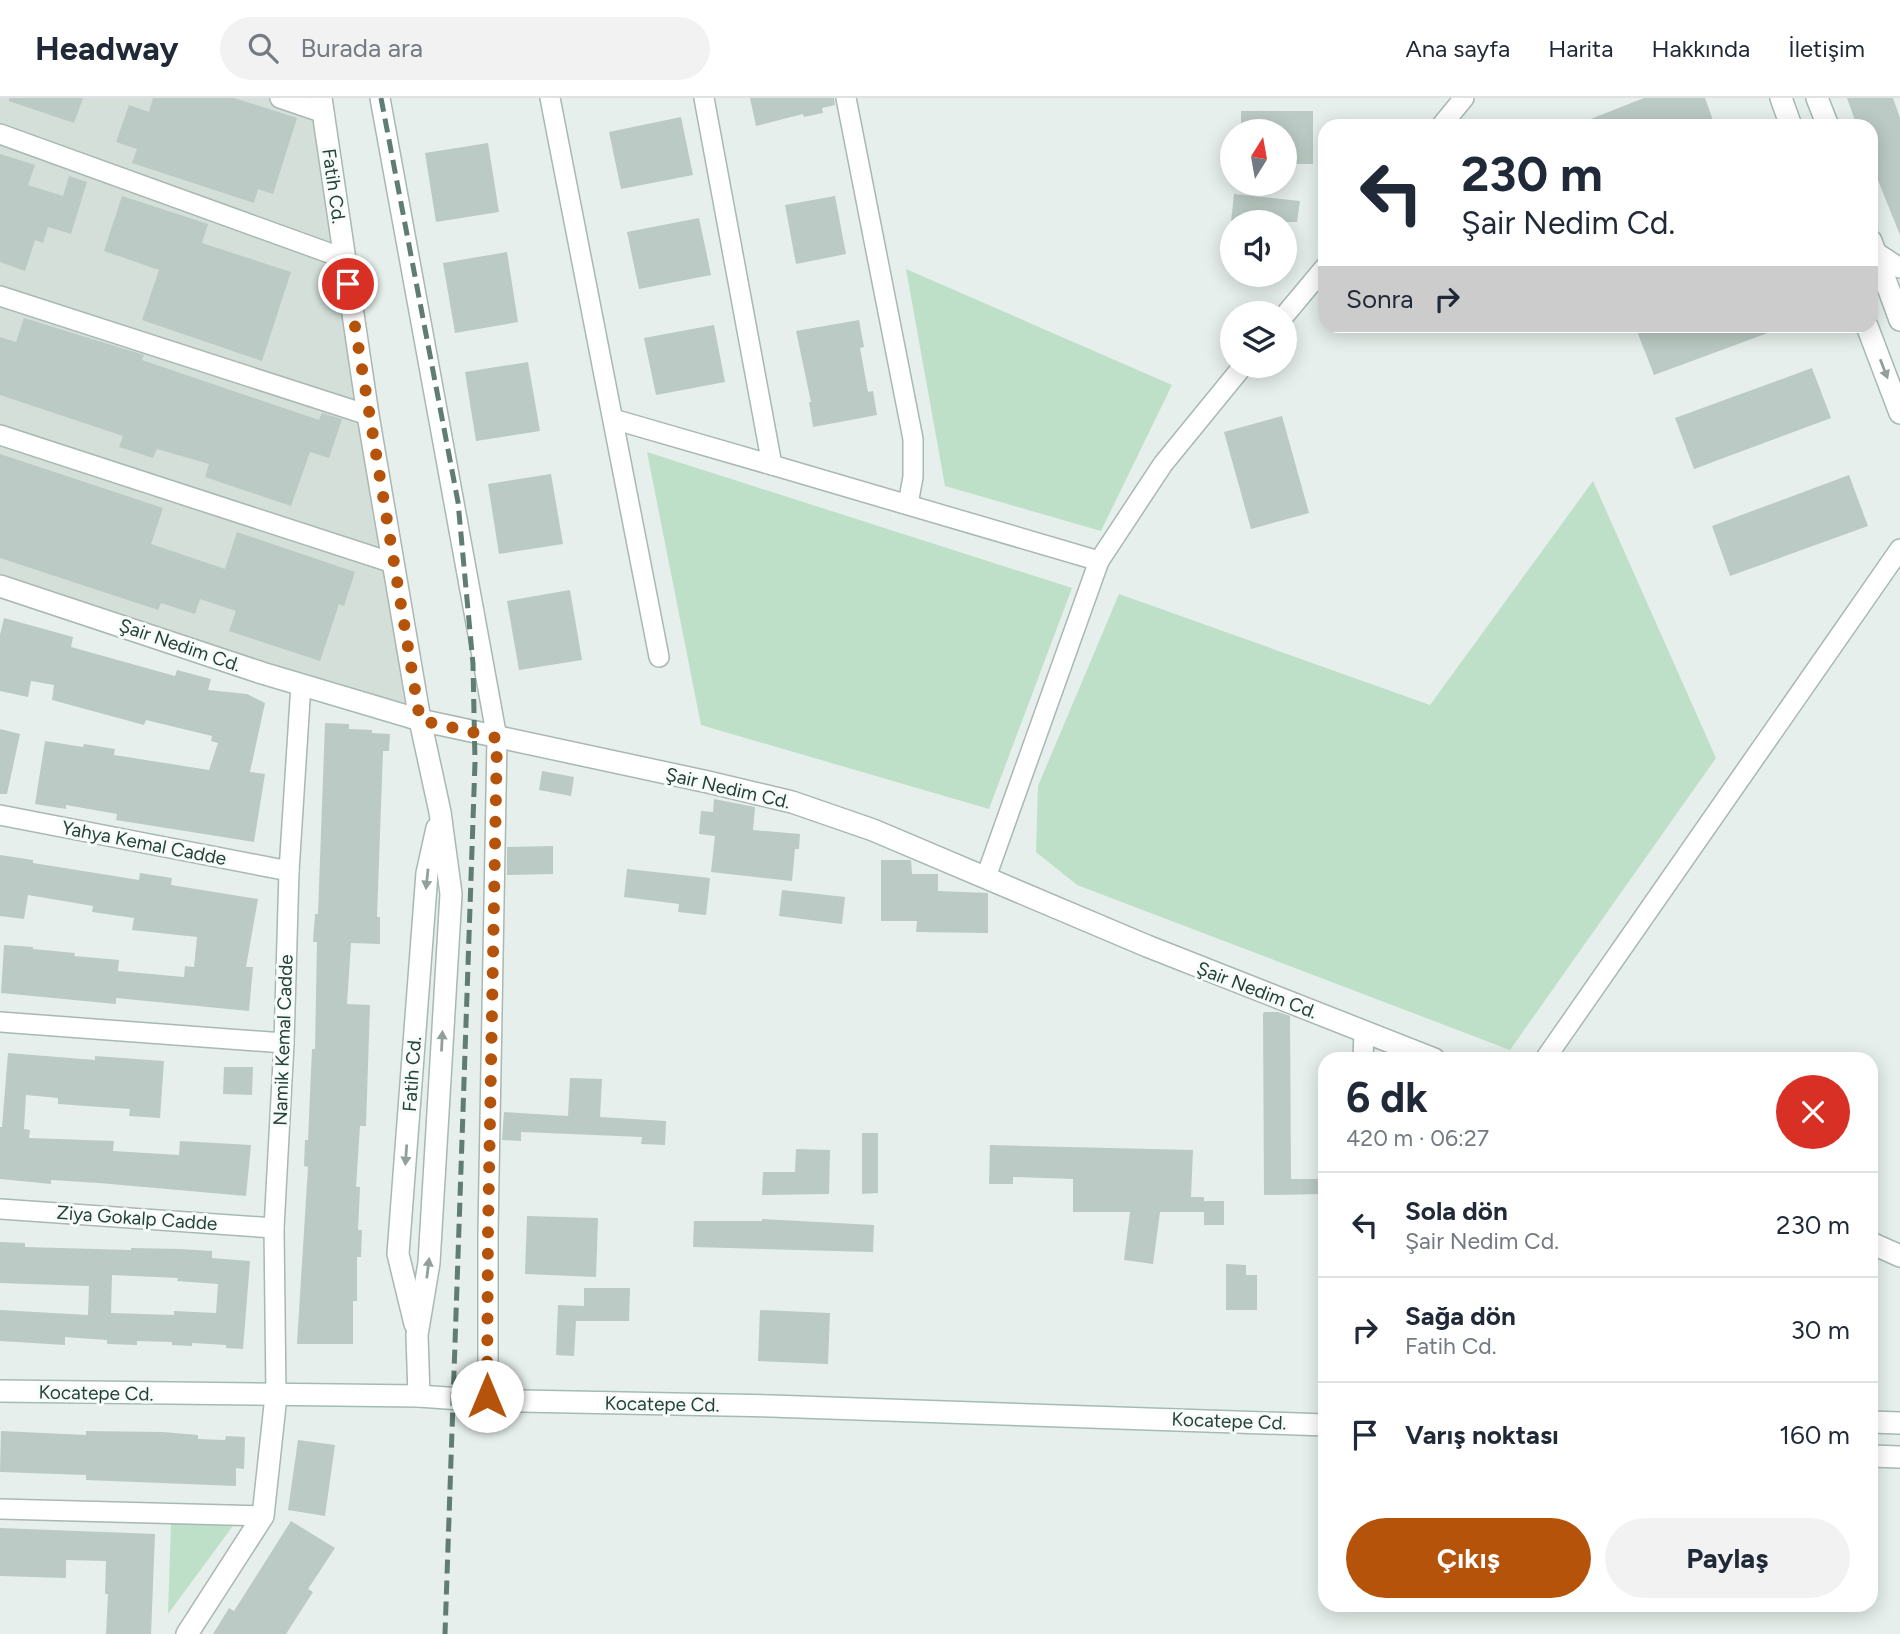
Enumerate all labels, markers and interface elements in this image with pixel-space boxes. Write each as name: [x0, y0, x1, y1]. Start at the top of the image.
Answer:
search box: [220, 17, 710, 80]
text: Headway: [35, 29, 178, 68]
icon: search: [244, 29, 282, 67]
text: Burada ara: [300, 32, 423, 64]
text: Ana sayfa: [1405, 34, 1510, 63]
text: Harita: [1548, 34, 1613, 63]
text: Hakkında: [1651, 34, 1750, 63]
text: İletişim: [1788, 34, 1865, 63]
north arrow: [1220, 119, 1297, 196]
map controls: [1220, 119, 1297, 378]
text: 230 m: [1461, 144, 1603, 203]
street label: Fatih Cd.: [317, 147, 351, 225]
icon: left: [1346, 147, 1437, 238]
text: Şair Nedim Cd.: [1461, 204, 1675, 242]
button: sound: [1220, 210, 1297, 287]
pin: [318, 254, 378, 314]
icon: arrive: [329, 265, 367, 303]
icon: right: [1428, 280, 1466, 318]
text: Sonra: [1346, 283, 1414, 315]
button: layers: [1220, 301, 1297, 378]
one-way arrow: [1878, 359, 1889, 380]
street label: Şair Nedim Cd.: [116, 613, 244, 677]
street label: Şair Nedim Cd.: [663, 762, 793, 814]
street label: Yahya Kemal Cadde: [60, 816, 228, 870]
one-way arrow: [422, 868, 433, 890]
street label: Namik Kemal Cadde: [269, 954, 297, 1126]
street label: Şair Nedim Cd.: [1194, 956, 1321, 1024]
one-way arrow: [437, 1030, 448, 1052]
street label: Fatih Cd.: [398, 1035, 426, 1112]
text: 6 dk: [1346, 1072, 1428, 1123]
button: close: [1776, 1075, 1850, 1149]
text: 420 m · 06:27: [1346, 1124, 1489, 1152]
one-way arrow: [400, 1144, 411, 1166]
text: Sola dön: [1405, 1195, 1508, 1227]
street label: Ziya Gokalp Cadde: [56, 1201, 218, 1235]
icon: left: [1346, 1206, 1384, 1244]
text: 230 m: [1776, 1209, 1850, 1241]
text: Şair Nedim Cd.: [1405, 1227, 1559, 1255]
one-way arrow: [423, 1257, 434, 1279]
text: Sağa dön: [1405, 1300, 1516, 1332]
icon: right: [1346, 1311, 1384, 1349]
text: 30 m: [1791, 1314, 1850, 1346]
text: Fatih Cd.: [1405, 1332, 1496, 1360]
position arrow: [450, 1359, 524, 1433]
street label: Kocatepe Cd.: [38, 1380, 154, 1406]
street label: Kocatepe Cd.: [604, 1391, 720, 1417]
street label: Kocatepe Cd.: [1171, 1408, 1287, 1435]
icon: arrive: [1346, 1416, 1384, 1454]
text: Varış noktası: [1405, 1419, 1559, 1451]
text: 160 m: [1779, 1419, 1850, 1451]
button: Çıkış: [1346, 1518, 1591, 1598]
button: Paylaş: [1605, 1518, 1850, 1598]

